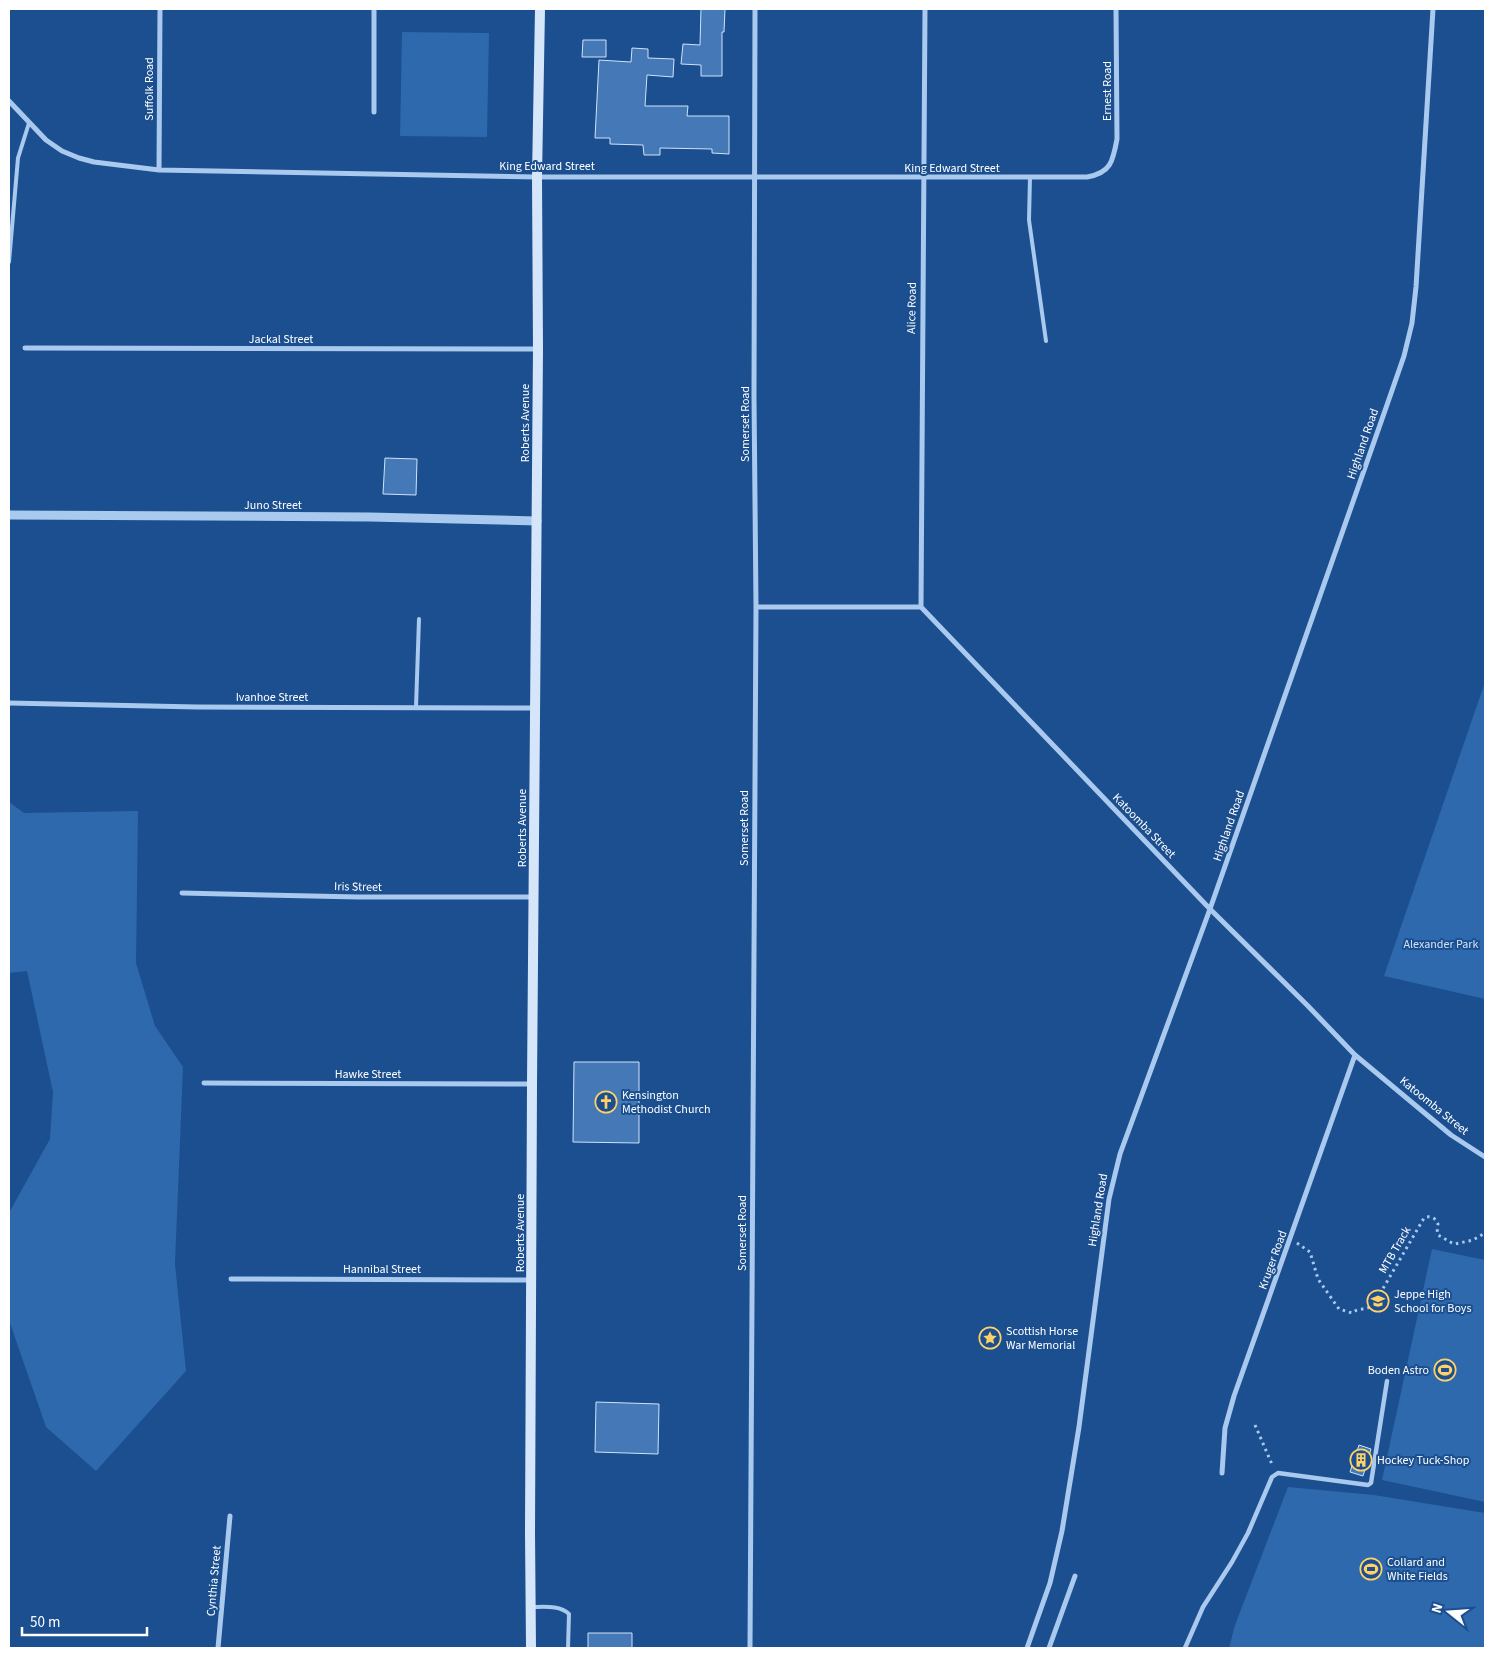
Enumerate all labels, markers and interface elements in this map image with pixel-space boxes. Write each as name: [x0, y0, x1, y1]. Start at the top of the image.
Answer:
street label: Suffolk Road: [141, 57, 158, 121]
street label: Ernest Road: [1099, 61, 1116, 121]
street label: King Edward Street: [499, 158, 595, 175]
street label: King Edward Street: [904, 160, 1000, 177]
street label: Alice Road: [903, 282, 921, 334]
street label: Jackal Street: [249, 331, 313, 348]
street label: Roberts Avenue: [517, 384, 534, 462]
street label: Somerset Road: [737, 386, 754, 462]
street label: Highland Road: [1343, 406, 1383, 482]
street label: Juno Street: [244, 497, 302, 514]
street label: Ivanhoe Street: [236, 689, 308, 706]
street label: Highland Road: [1209, 788, 1249, 864]
street label: Roberts Avenue: [514, 789, 531, 867]
street label: Somerset Road: [736, 790, 753, 866]
street label: Katoomba Street: [1108, 790, 1180, 862]
street label: Iris Street: [334, 878, 382, 896]
park label: Alexander Park: [1404, 936, 1478, 953]
street label: Hawke Street: [335, 1066, 401, 1083]
street label: Katoomba Street: [1396, 1073, 1472, 1139]
place label: Kensington Methodist Church: [622, 1087, 710, 1118]
church icon: Kensington Methodist Church: [594, 1090, 618, 1114]
street label: Highland Road: [1084, 1172, 1112, 1248]
street label: Roberts Avenue: [512, 1194, 529, 1272]
street label: Somerset Road: [734, 1195, 751, 1271]
street label: MTB Track: [1375, 1223, 1415, 1277]
street label: Kruger Road: [1254, 1228, 1292, 1292]
street label: Hannibal Street: [343, 1261, 421, 1278]
place label: Jeppe High School for Boys: [1394, 1286, 1471, 1317]
school or university icon: Jeppe High School for Boys: [1366, 1289, 1390, 1313]
place label: Scottish Horse War Memorial: [1006, 1323, 1078, 1354]
place icon: Scottish Horse War Memorial: [978, 1326, 1002, 1350]
sports icon: Boden Astro: [1433, 1358, 1457, 1382]
place label: Boden Astro: [1368, 1362, 1429, 1379]
building icon: Hockey Tuck-Shop: [1349, 1448, 1373, 1472]
place label: Hockey Tuck-Shop: [1377, 1452, 1470, 1469]
street label: Cynthia Street: [202, 1545, 226, 1617]
place label: Collard and White Fields: [1387, 1554, 1448, 1585]
sports icon: Collard and White Fields: [1359, 1557, 1383, 1581]
north arrow: [1424, 1587, 1474, 1637]
text: N: [1427, 1601, 1448, 1616]
scale bar: [22, 1604, 148, 1636]
text: 50 m: [30, 1612, 60, 1633]

